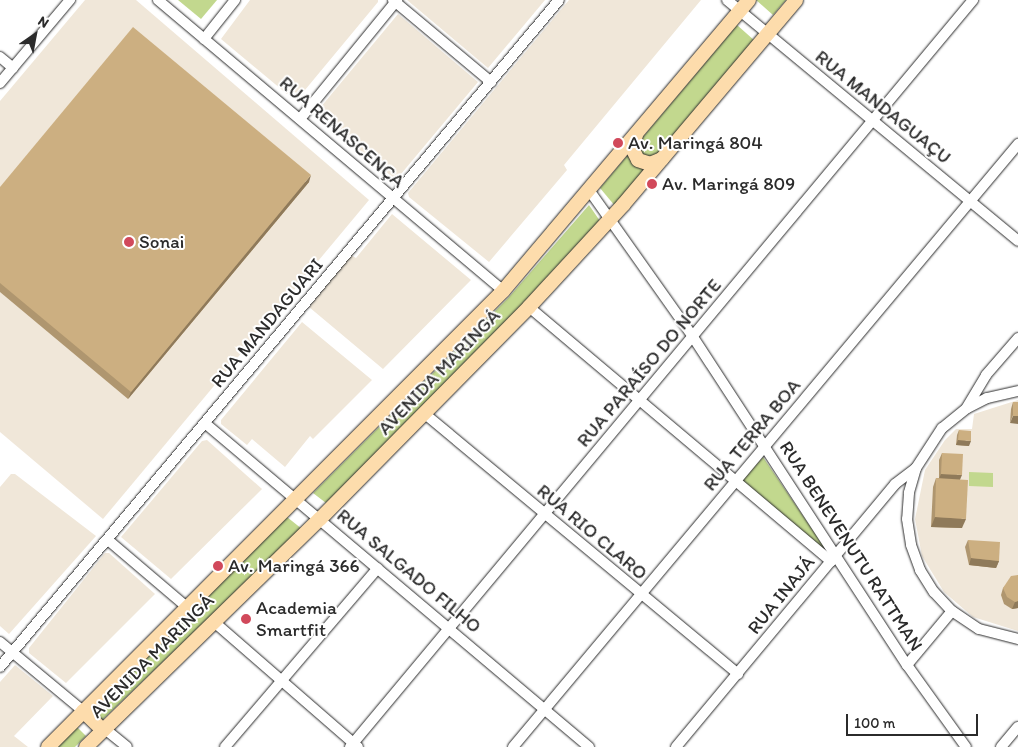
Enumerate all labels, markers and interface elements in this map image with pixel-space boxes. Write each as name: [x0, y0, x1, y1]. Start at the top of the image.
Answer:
north arrow: [10, 10, 60, 60]
text: N: [35, 12, 52, 32]
street label: RUA MANDAGUAÇU: [811, 45, 955, 169]
street label: RUA RENASCENÇA: [275, 72, 409, 192]
place label: Av. Maringá 804: [628, 132, 762, 154]
marker: Av. Maringá 804: [612, 137, 624, 149]
place label: Av. Maringá 809: [662, 173, 795, 195]
marker: Av. Maringá 809: [646, 178, 658, 190]
place label: Sonai: [139, 231, 184, 253]
marker: Sonai: [123, 236, 135, 248]
street label: RUA MANDAGUARI: [207, 254, 327, 392]
street label: RUA PARAÍSO DO NORTE: [572, 274, 726, 452]
street label: AVENIDA MARINGÁ: [374, 305, 504, 439]
street label: RUA TERRA BOA: [698, 374, 806, 496]
street label: RUA BENEVENUTU RATTMAN: [774, 437, 928, 655]
street label: RUA RIO CLARO: [532, 479, 652, 585]
street label: RUA SALGADO FILHO: [332, 504, 486, 638]
street label: RUA INAJÁ: [743, 551, 819, 639]
place label: Av. Maringá 366: [228, 555, 359, 577]
marker: Av. Maringá 366: [212, 560, 224, 572]
street label: AVENIDA MARINGÁ: [86, 590, 218, 722]
place label: Academia Smartfit: [256, 597, 337, 641]
marker: Academia Smartfit: [240, 613, 252, 625]
scale bar: [848, 704, 980, 736]
text: 100 m: [854, 714, 895, 732]

